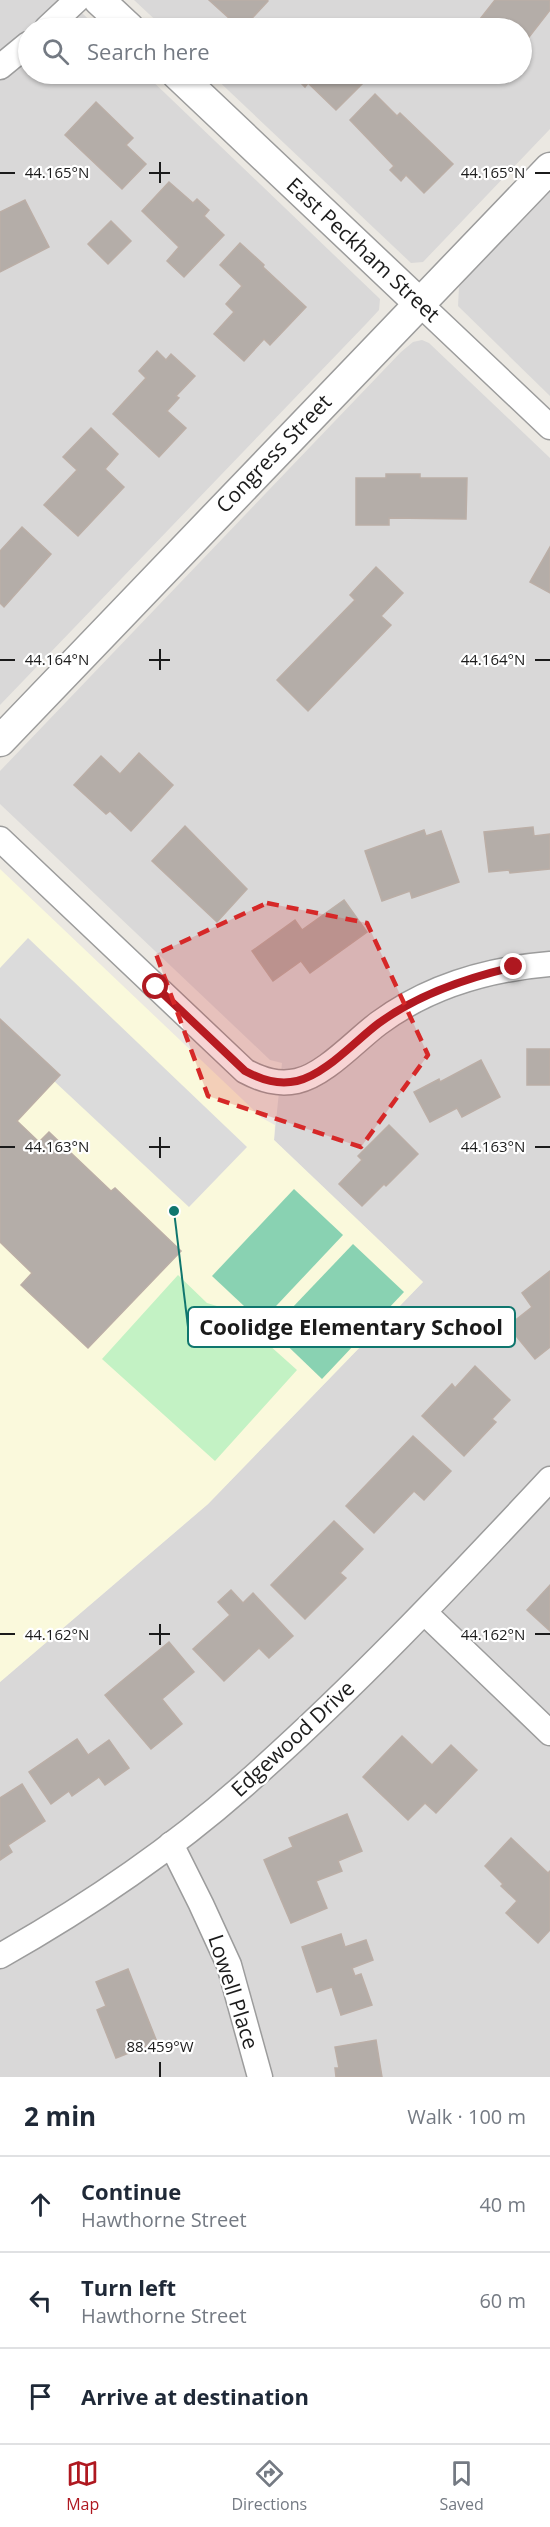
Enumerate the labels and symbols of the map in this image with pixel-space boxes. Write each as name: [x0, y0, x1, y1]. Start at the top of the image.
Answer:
text: 44.165°N: [25, 162, 89, 182]
text: 44.165°N: [461, 162, 525, 182]
street label: East Peckham Street: [281, 171, 446, 328]
street label: Congress Street: [209, 388, 337, 519]
text: 44.164°N: [25, 649, 89, 669]
text: 44.164°N: [461, 649, 525, 669]
route end: [500, 953, 526, 979]
route start: [142, 973, 168, 999]
text: 44.163°N: [25, 1136, 89, 1156]
text: 44.163°N: [461, 1136, 525, 1156]
callout: Coolidge Elementary School: [188, 1307, 515, 1347]
text: Coolidge Elementary School: [199, 1311, 503, 1341]
text: 44.162°N: [25, 1624, 89, 1644]
text: 44.162°N: [461, 1624, 525, 1644]
street label: Edgewood Drive: [225, 1674, 360, 1803]
street label: Lowell Place: [202, 1931, 266, 2053]
text: 88.459°W: [126, 2036, 194, 2056]

